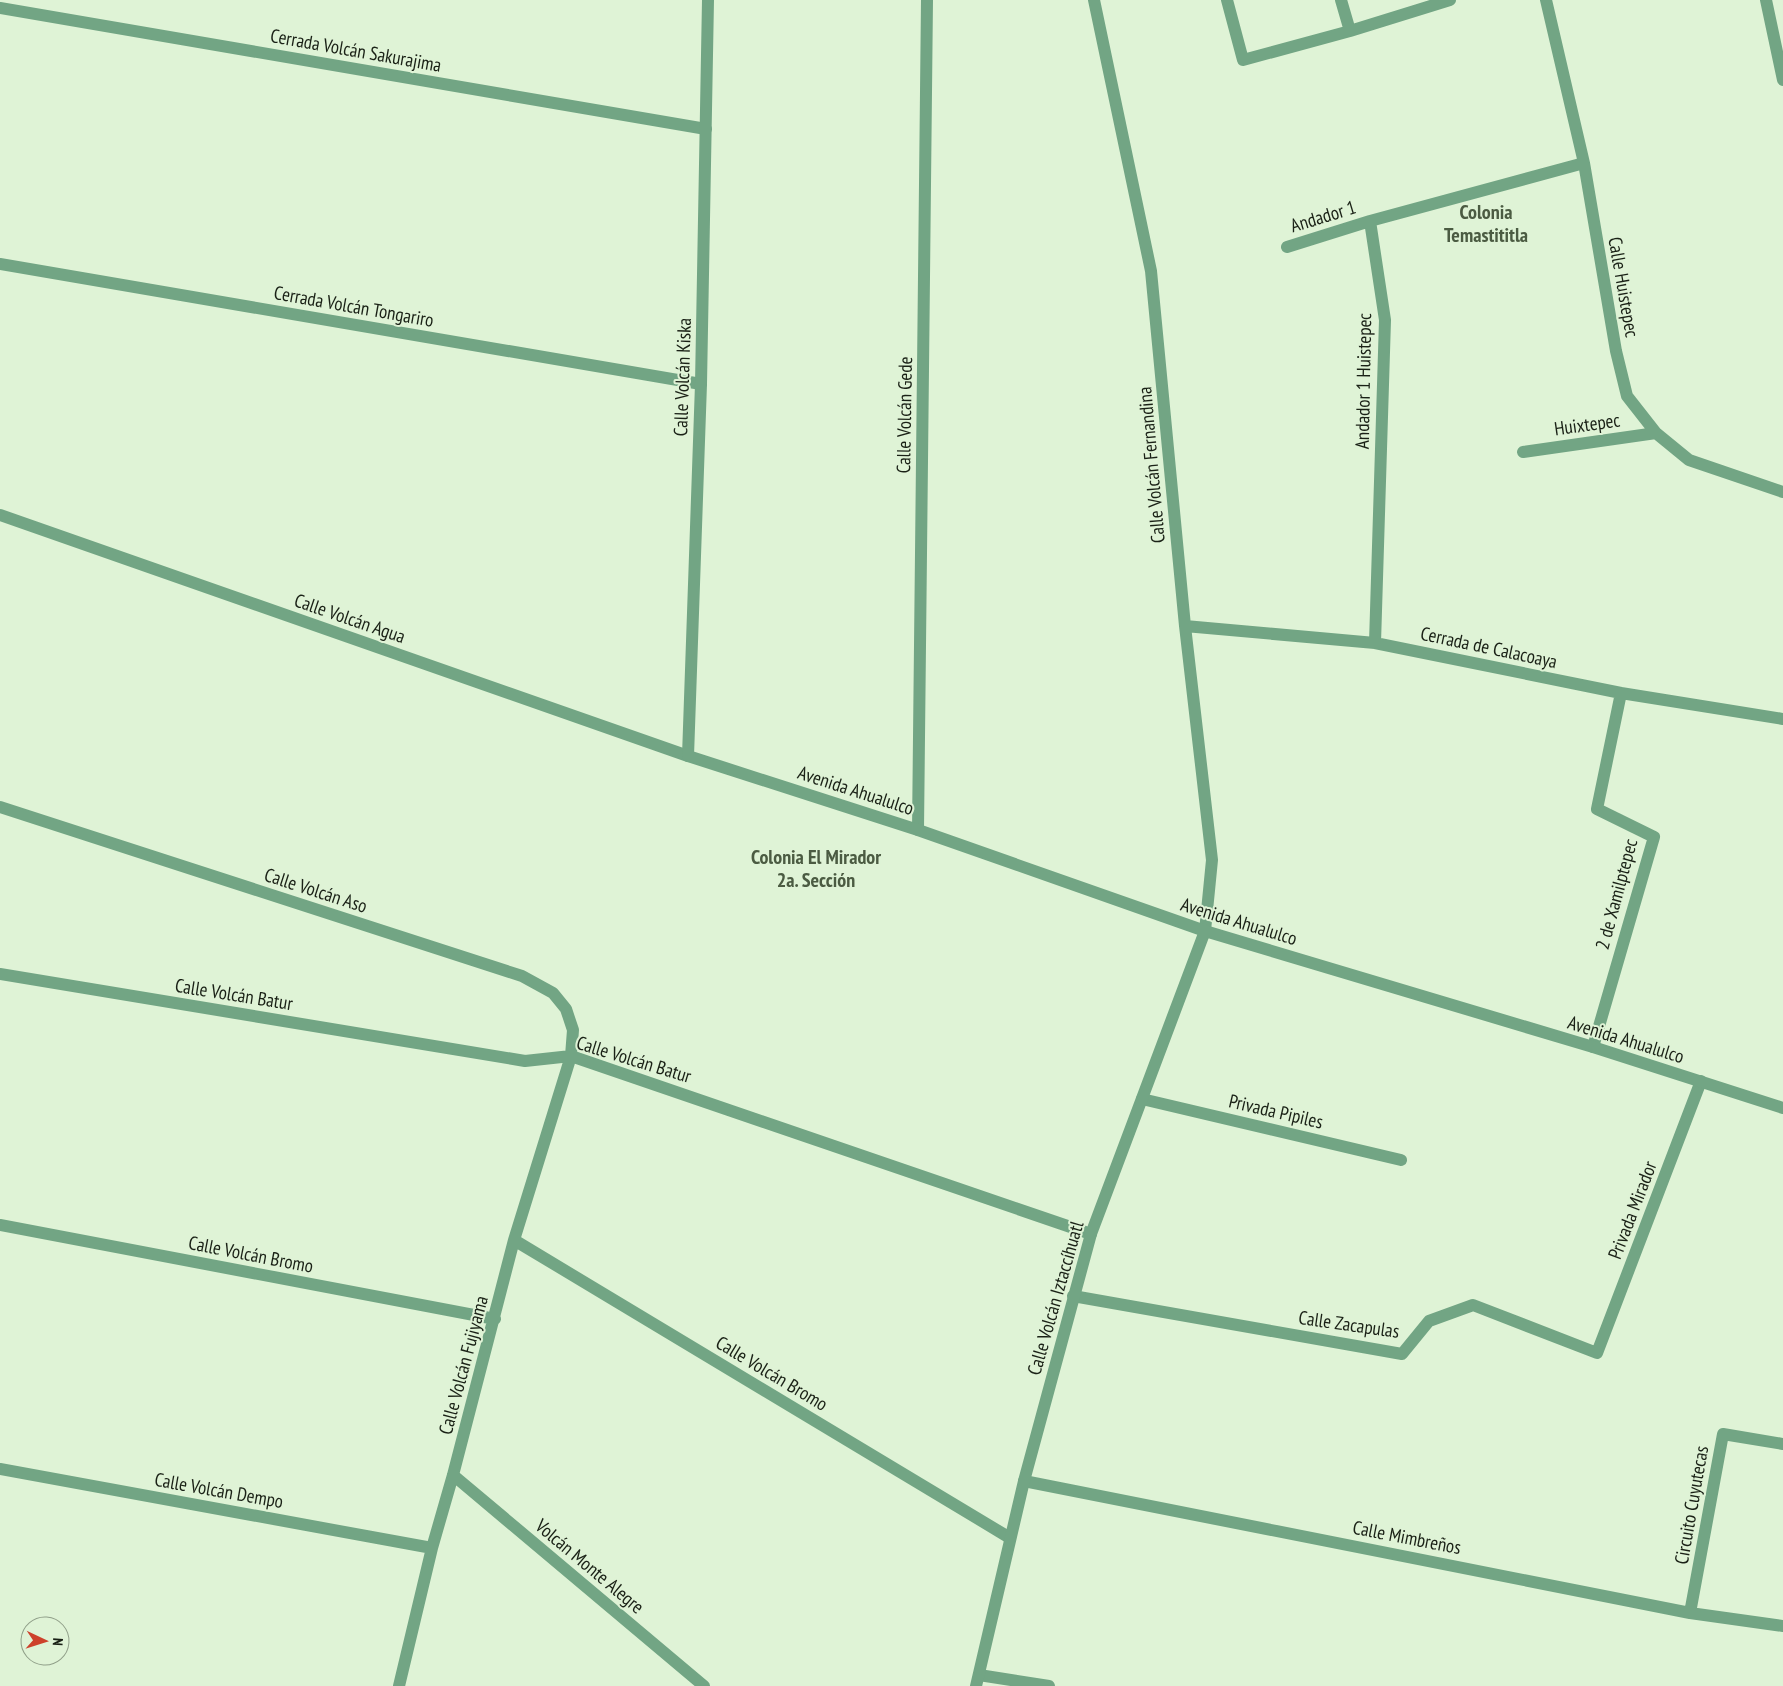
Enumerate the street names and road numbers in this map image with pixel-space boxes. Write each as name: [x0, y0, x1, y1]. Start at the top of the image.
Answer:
street label: Cerrada Volcán Sakurajima: [269, 23, 443, 77]
street label: Andador 1: [1287, 195, 1359, 237]
street label: Calle Huistepec: [1603, 235, 1645, 339]
street label: Cerrada Volcán Tongariro: [272, 280, 436, 332]
street label: Andador 1 Huistepec: [1350, 313, 1376, 449]
street label: Calle Volcán Kiska: [668, 317, 696, 437]
street label: Calle Volcán Gede: [891, 356, 917, 474]
street label: Calle Volcán Fernandina: [1132, 386, 1170, 544]
street label: Huixtepec: [1553, 407, 1622, 440]
street label: Calle Volcán Agua: [291, 588, 409, 648]
street label: Cerrada de Calacoaya: [1418, 621, 1560, 673]
street label: Avenida Ahualulco: [795, 760, 917, 820]
street label: 2 de Xamilptepec: [1590, 836, 1642, 952]
street label: Calle Volcán Aso: [262, 862, 370, 918]
street label: Avenida Ahualulco: [1178, 892, 1300, 950]
street label: Calle Volcán Batur: [173, 973, 295, 1015]
street label: Avenida Ahualulco: [1565, 1010, 1687, 1068]
street label: Calle Volcán Batur: [574, 1030, 695, 1088]
street label: Privada Pipiles: [1227, 1089, 1325, 1133]
street label: Privada Mirador: [1602, 1157, 1662, 1262]
street label: Calle Volcán Iztaccíhuatl: [1022, 1218, 1089, 1378]
street label: Calle Volcán Bromo: [187, 1230, 315, 1278]
street label: Calle Volcán Fujiyama: [433, 1293, 493, 1437]
street label: Calle Zacapulas: [1297, 1305, 1401, 1343]
street label: Calle Volcán Bromo: [712, 1330, 832, 1416]
street label: Circuito Cuyutecas: [1669, 1444, 1713, 1566]
street label: Calle Volcán Dempo: [153, 1467, 285, 1513]
street label: Volcán Monte Alegre: [530, 1513, 649, 1619]
street label: Calle Mimbreños: [1351, 1515, 1463, 1559]

